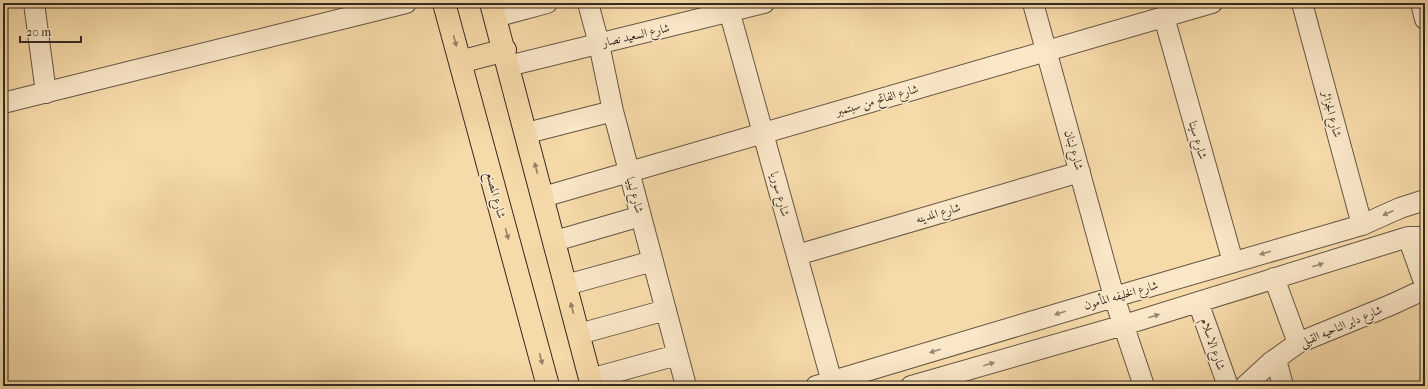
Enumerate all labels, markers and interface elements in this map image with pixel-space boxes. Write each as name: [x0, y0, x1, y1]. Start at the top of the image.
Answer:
scale bar: [20, 18, 81, 44]
street label: شارع السعيد نصار: [600, 20, 672, 54]
text: 20 m: [26, 25, 51, 39]
one-way arrow: [452, 34, 458, 47]
street label: شارع الفاتح من سبتمبر: [832, 81, 921, 123]
street label: شارع الجزائر: [1315, 87, 1345, 140]
street label: شارع سينا: [1182, 119, 1210, 162]
street label: شارع لبنان: [1058, 128, 1086, 173]
one-way arrow: [533, 162, 539, 174]
street label: شارع المصنع: [479, 170, 509, 221]
street label: شارع سوريا: [763, 170, 793, 219]
street label: شارع ليبيا: [620, 175, 647, 216]
street label: شارع المدينه: [914, 200, 963, 230]
one-way arrow: [1383, 210, 1394, 216]
one-way arrow: [504, 228, 510, 240]
one-way arrow: [1259, 250, 1271, 256]
one-way arrow: [1312, 262, 1324, 268]
street label: شارع الخليفه المأمون: [1082, 277, 1161, 316]
one-way arrow: [569, 301, 575, 313]
street label: شارع داير الناحيه القبلى: [1298, 302, 1386, 353]
one-way arrow: [1053, 310, 1065, 316]
one-way arrow: [1148, 313, 1160, 319]
street label: شارع الاسلام: [1194, 316, 1229, 373]
one-way arrow: [929, 348, 941, 354]
one-way arrow: [538, 353, 544, 365]
one-way arrow: [983, 361, 995, 367]

